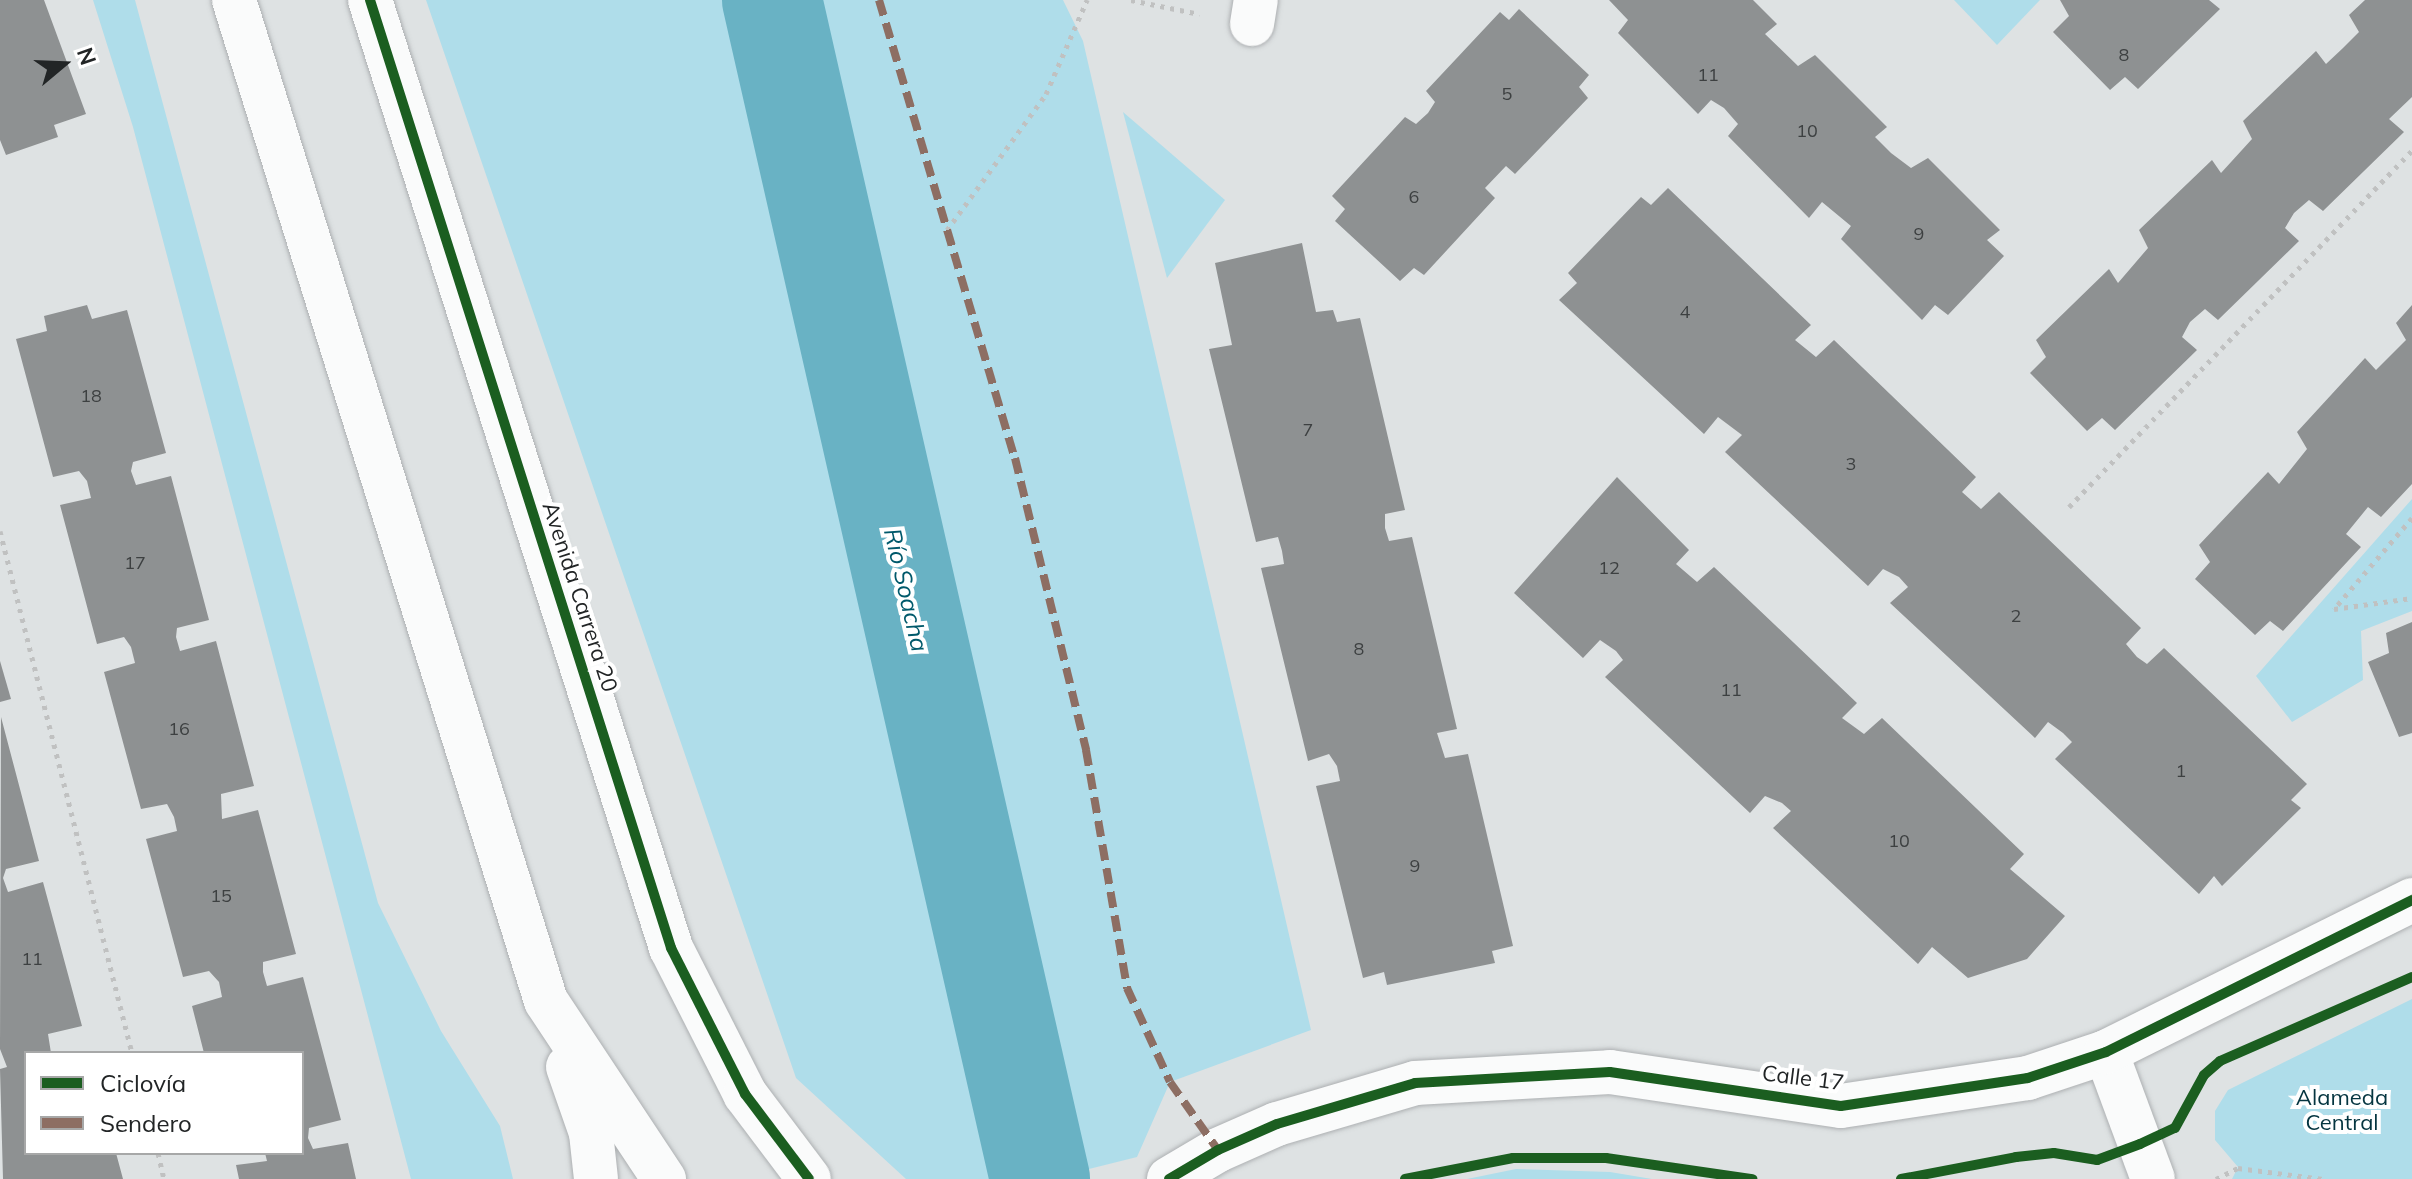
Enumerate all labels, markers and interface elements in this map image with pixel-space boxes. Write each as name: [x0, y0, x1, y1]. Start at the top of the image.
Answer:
north arrow: [24, 24, 104, 104]
text: N: [71, 44, 103, 69]
house number: 8: [2119, 44, 2129, 66]
house number: 11: [1697, 64, 1719, 86]
house number: 5: [1502, 83, 1512, 105]
house number: 10: [1796, 120, 1818, 142]
house number: 6: [1409, 186, 1419, 208]
house number: 9: [1914, 223, 1924, 245]
house number: 4: [1680, 301, 1690, 323]
house number: 18: [80, 385, 102, 407]
house number: 7: [1303, 419, 1313, 441]
house number: 3: [1846, 453, 1856, 475]
street label: Avenida Carrera 20: [537, 499, 623, 695]
water label: Río Soacha: [878, 526, 934, 654]
house number: 17: [124, 552, 146, 574]
house number: 12: [1598, 557, 1620, 579]
house number: 2: [2011, 605, 2021, 627]
house number: 8: [1354, 638, 1364, 660]
house number: 11: [1720, 679, 1742, 701]
house number: 16: [168, 718, 190, 740]
house number: 1: [2176, 760, 2186, 782]
house number: 10: [1888, 830, 1910, 852]
house number: 9: [1410, 855, 1420, 877]
house number: 15: [210, 885, 232, 907]
house number: 11: [21, 948, 43, 970]
legend: [24, 1051, 304, 1155]
street label: Calle 17: [1760, 1060, 1846, 1096]
text: Ciclovía: [100, 1068, 186, 1098]
park label: Alameda Central: [2296, 1084, 2388, 1136]
text: Sendero: [100, 1108, 192, 1138]

